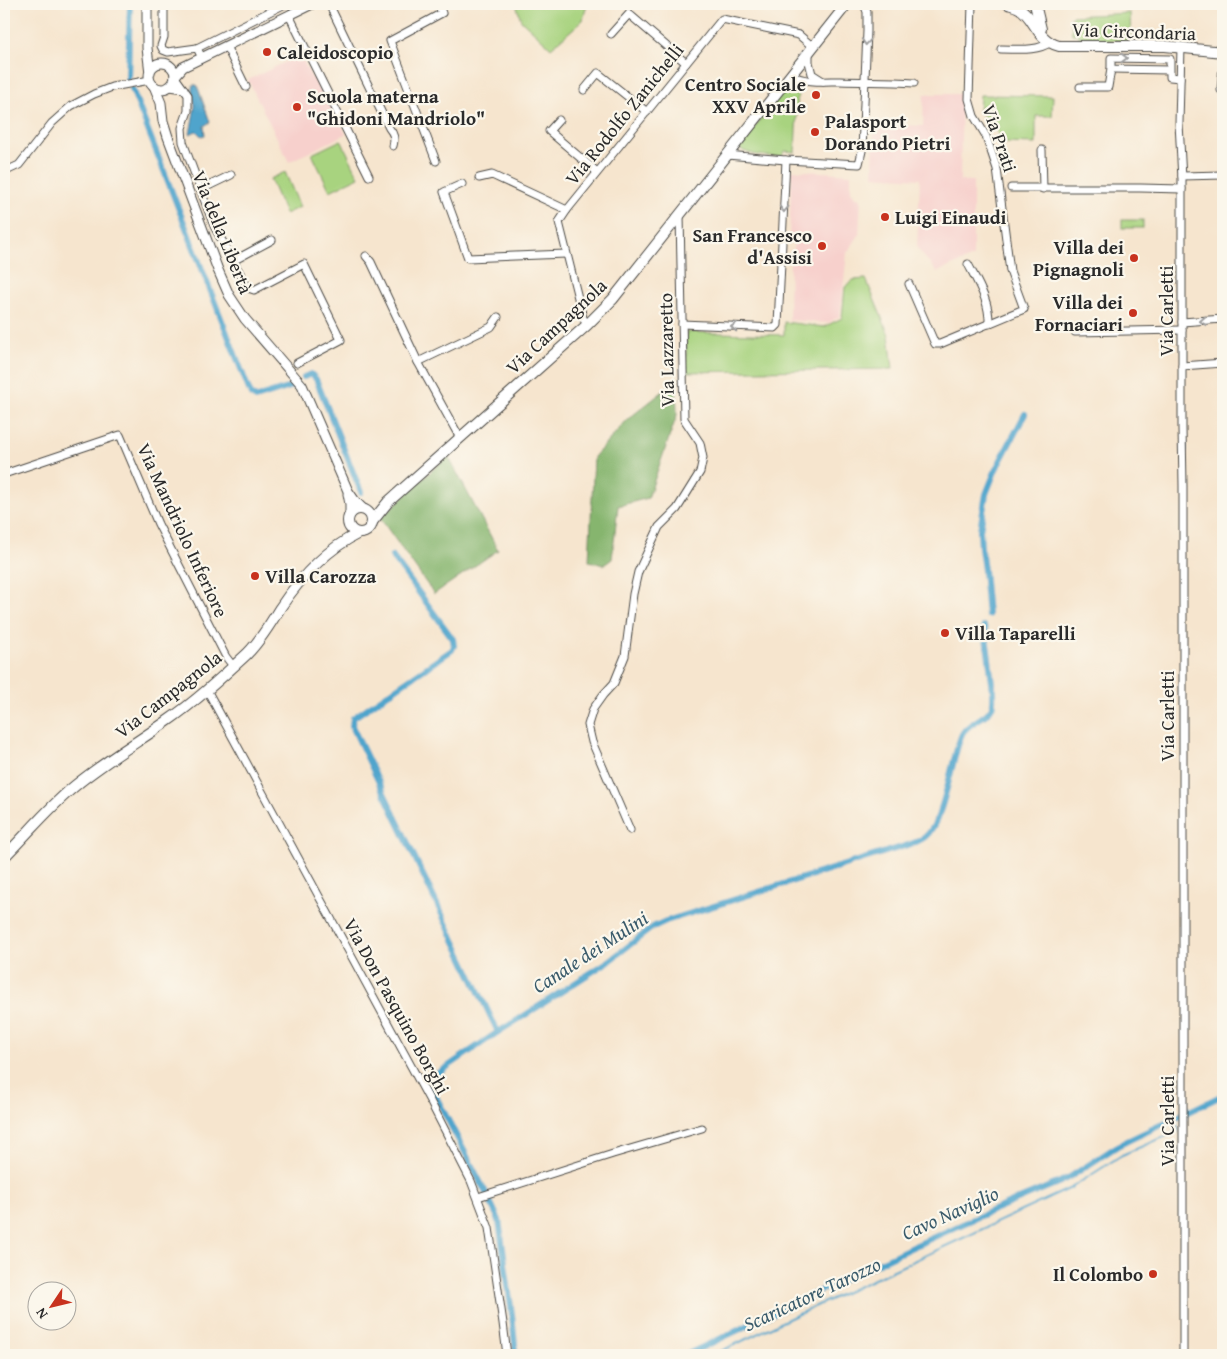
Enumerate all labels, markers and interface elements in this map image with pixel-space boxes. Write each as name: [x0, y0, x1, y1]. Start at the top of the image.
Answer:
street label: Via Circondaria: [1071, 15, 1197, 47]
street label: Via Rodolfo Zanichelli: [558, 37, 690, 191]
place label: Caleidoscopio: [277, 38, 393, 66]
one-way arrow: [860, 39, 871, 47]
marker: Caleidoscopio: [261, 46, 273, 58]
one-way arrow: [1121, 53, 1129, 64]
place label: Centro Sociale XXV Aprile: [685, 70, 806, 120]
place label: Scuola materna "Ghidoni Mandriolo": [307, 82, 485, 132]
marker: Centro Sociale XXV Aprile: [810, 89, 822, 101]
street label: Via Prati: [975, 100, 1025, 176]
marker: Scuola materna "Ghidoni Mandriolo": [291, 101, 303, 113]
place label: Palasport Dorando Pietri: [825, 107, 950, 157]
marker: Palasport Dorando Pietri: [809, 126, 821, 138]
street label: Via della Libertà: [186, 166, 260, 298]
place label: Luigi Einaudi: [895, 203, 1007, 231]
one-way arrow: [778, 205, 789, 213]
marker: Luigi Einaudi: [879, 211, 891, 223]
place label: San Francesco d'Assisi: [692, 221, 812, 271]
place label: Villa dei Pignagnoli: [1033, 233, 1124, 283]
marker: San Francesco d'Assisi: [816, 240, 828, 252]
marker: Villa dei Pignagnoli: [1128, 252, 1140, 264]
street label: Via Carletti: [1152, 265, 1180, 357]
street label: Via Campagnola: [499, 272, 613, 380]
place label: Villa dei Fornaciari: [1035, 288, 1123, 338]
street label: Via Lazzaretto: [651, 293, 681, 407]
marker: Villa dei Fornaciari: [1127, 307, 1139, 319]
one-way arrow: [1198, 315, 1206, 326]
one-way arrow: [730, 321, 738, 332]
street label: Via Mandriolo Inferiore: [130, 438, 236, 622]
place label: Villa Carozza: [265, 562, 376, 590]
marker: Villa Carozza: [249, 570, 261, 582]
place label: Villa Taparelli: [955, 619, 1076, 647]
marker: Villa Taparelli: [939, 627, 951, 639]
street label: Via Campagnola: [108, 643, 228, 745]
street label: Via Carletti: [1153, 670, 1181, 762]
water label: Canale dei Mulini: [526, 903, 653, 1000]
street label: Via Don Pasquino Borghi: [337, 913, 457, 1099]
street label: Via Carletti: [1153, 1075, 1181, 1167]
water label: Cavo Naviglio: [897, 1178, 1003, 1247]
water label: Scaricatore Tarozzo: [738, 1249, 886, 1338]
place label: Il Colombo: [1053, 1260, 1143, 1288]
marker: Il Colombo: [1147, 1268, 1159, 1280]
north arrow: [28, 1282, 78, 1332]
text: N: [30, 1303, 52, 1323]

